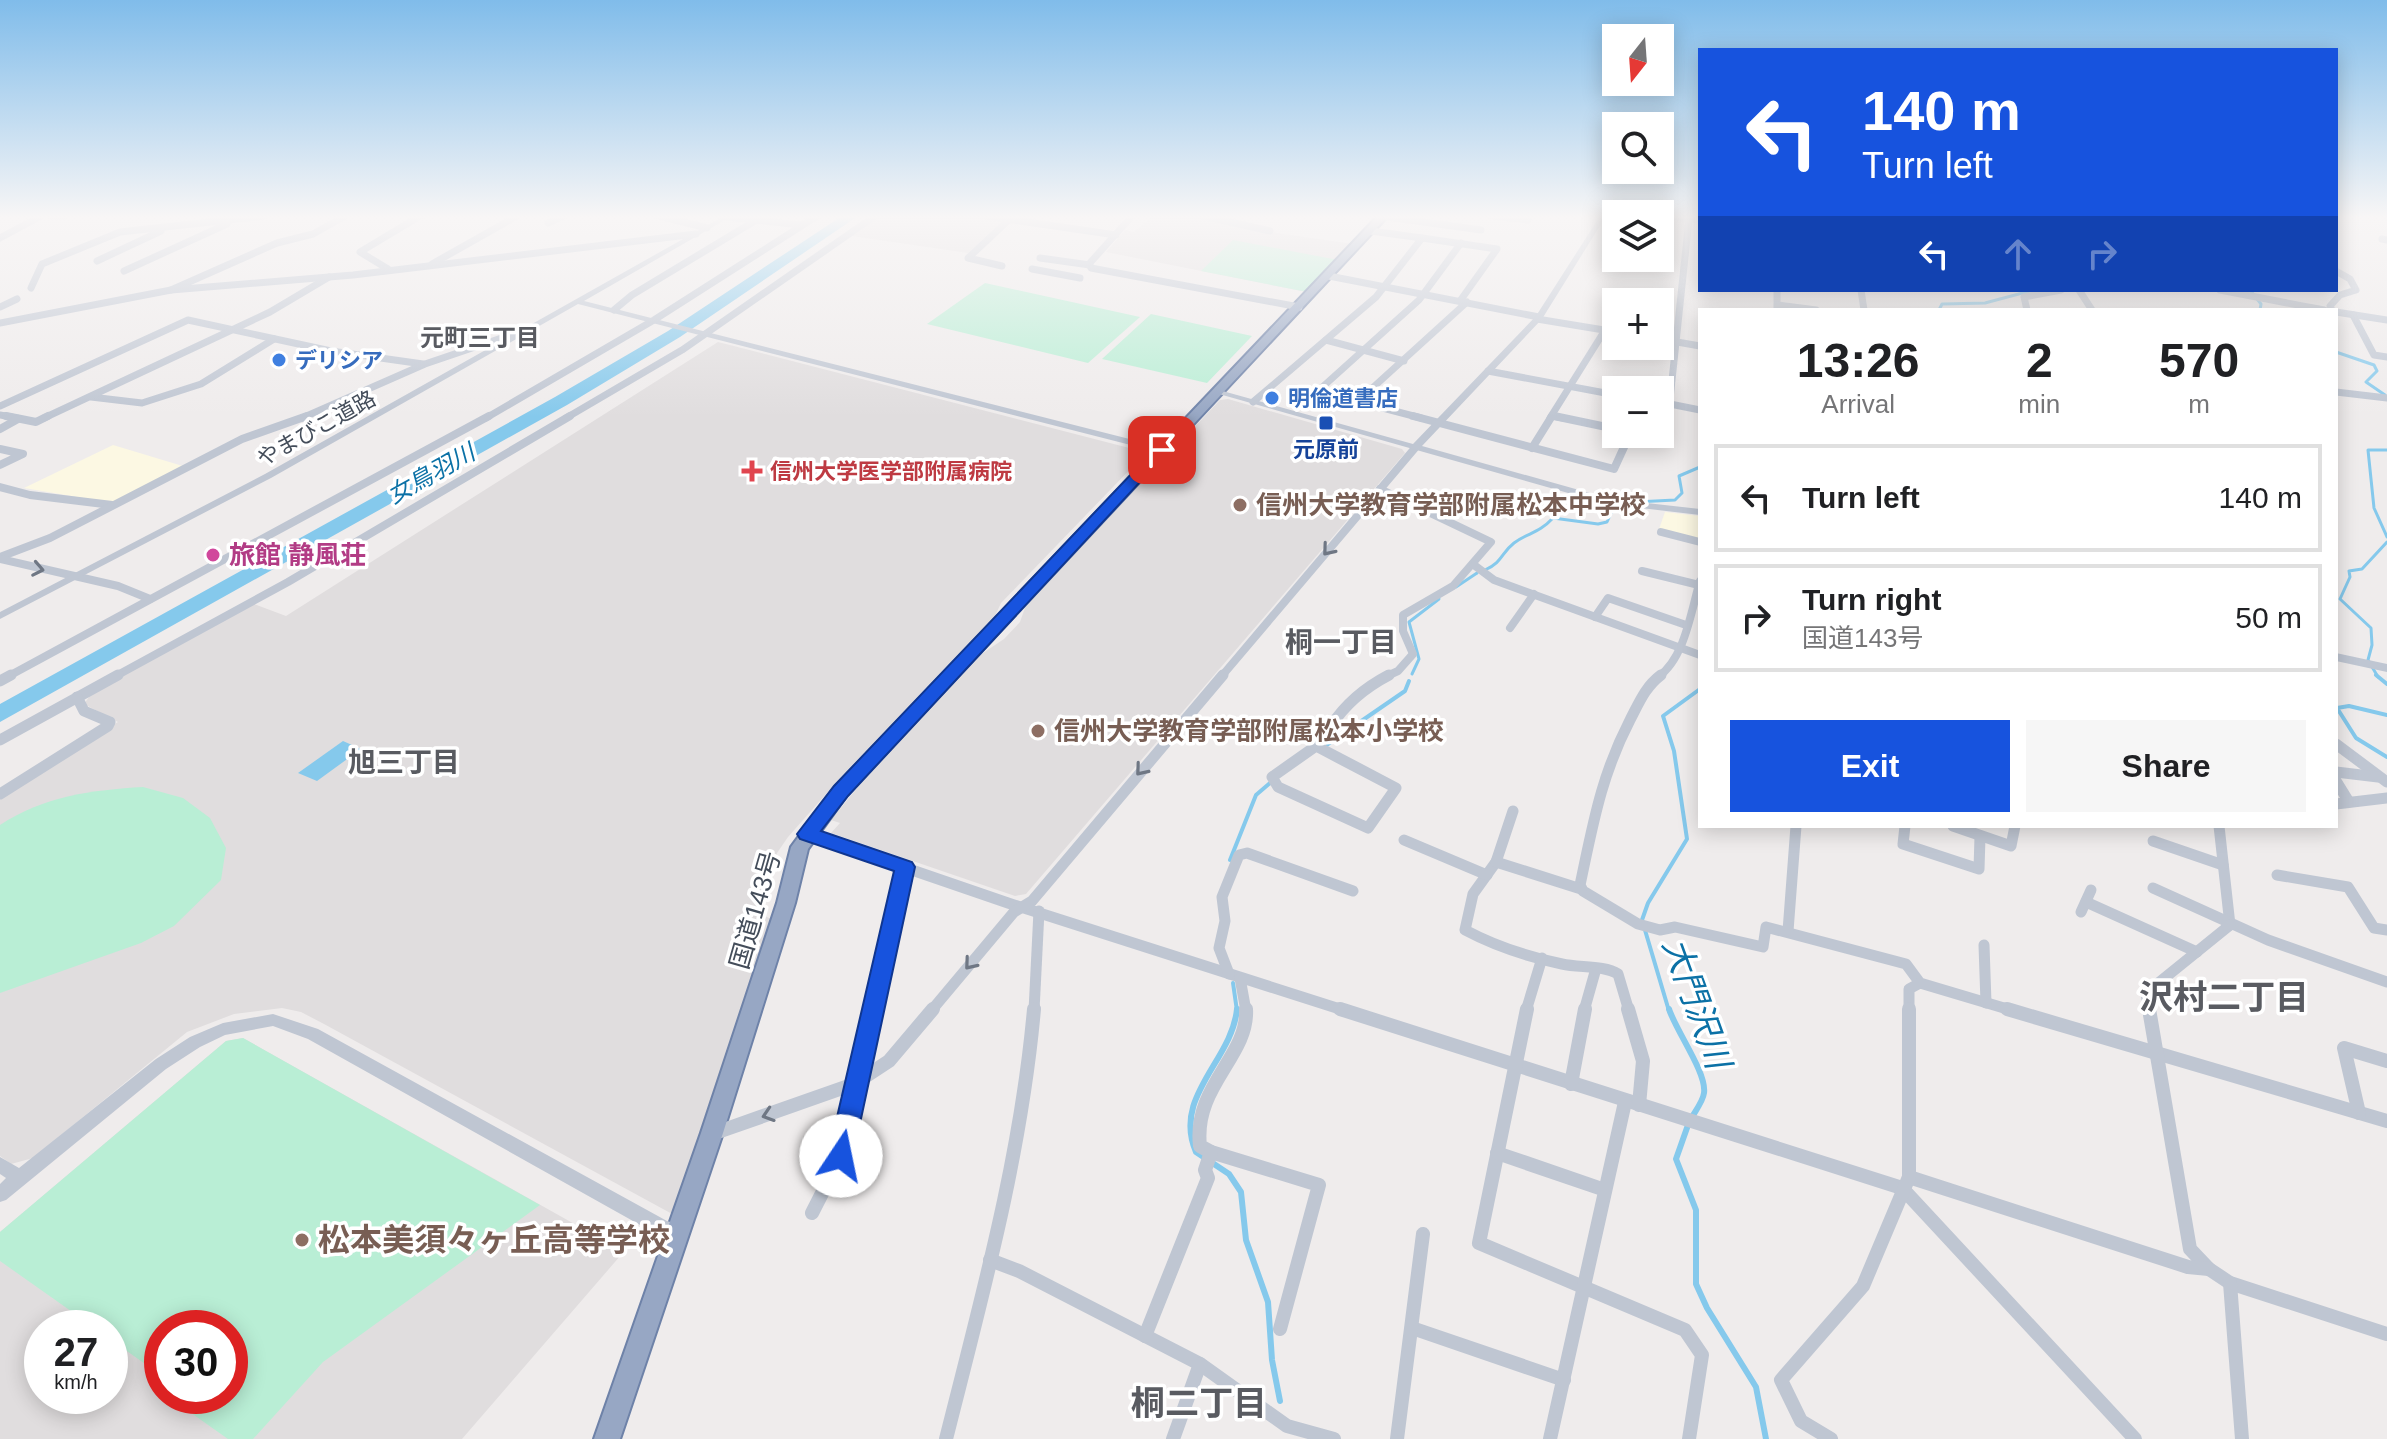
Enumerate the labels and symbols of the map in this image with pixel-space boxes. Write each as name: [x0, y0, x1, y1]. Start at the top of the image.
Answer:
north arrow: [1602, 24, 1674, 96]
district label: 元町三丁目: [420, 324, 540, 351]
place label: デリシア: [295, 348, 383, 373]
marker: デリシア: [270, 351, 288, 369]
street label: やまびこ道路: [252, 386, 380, 471]
place label: 明倫道書店: [1288, 386, 1398, 411]
marker: 明倫道書店: [1263, 389, 1281, 407]
marker: 元原前: [1317, 414, 1335, 432]
pin: [1128, 416, 1196, 484]
water label: 女鳥羽川: [382, 437, 482, 509]
place label: 元原前: [1293, 437, 1359, 462]
place label: 信州大学医学部附属病院: [770, 459, 1012, 484]
marker: 信州大学医学部附属病院: [741, 460, 763, 482]
place label: 信州大学教育学部附属松本中学校: [1256, 490, 1646, 520]
marker: 信州大学教育学部附属松本中学校: [1231, 496, 1249, 514]
place label: 旅館 静風荘: [229, 540, 366, 570]
one-way arrow: [1323, 541, 1338, 555]
marker: 旅館 静風荘: [204, 546, 222, 564]
one-way arrow: [31, 560, 45, 577]
district label: 桐一丁目: [1285, 627, 1397, 658]
place label: 信州大学教育学部附属松本小学校: [1054, 716, 1444, 746]
marker: 信州大学教育学部附属松本小学校: [1029, 722, 1047, 740]
district label: 旭三丁目: [348, 747, 460, 778]
one-way arrow: [1136, 760, 1151, 775]
street label: 国道143号: [724, 848, 786, 972]
water label: 大門沢川: [1656, 933, 1739, 1076]
one-way arrow: [965, 955, 980, 969]
district label: 沢村二丁目: [2139, 978, 2309, 1016]
one-way arrow: [761, 1106, 775, 1122]
position arrow: [799, 1114, 883, 1198]
place label: 松本美須々ヶ丘高等学校: [318, 1222, 670, 1258]
marker: 松本美須々ヶ丘高等学校: [293, 1231, 311, 1249]
speed limit sign: 30: [144, 1310, 248, 1414]
district label: 桐二丁目: [1131, 1384, 1267, 1422]

